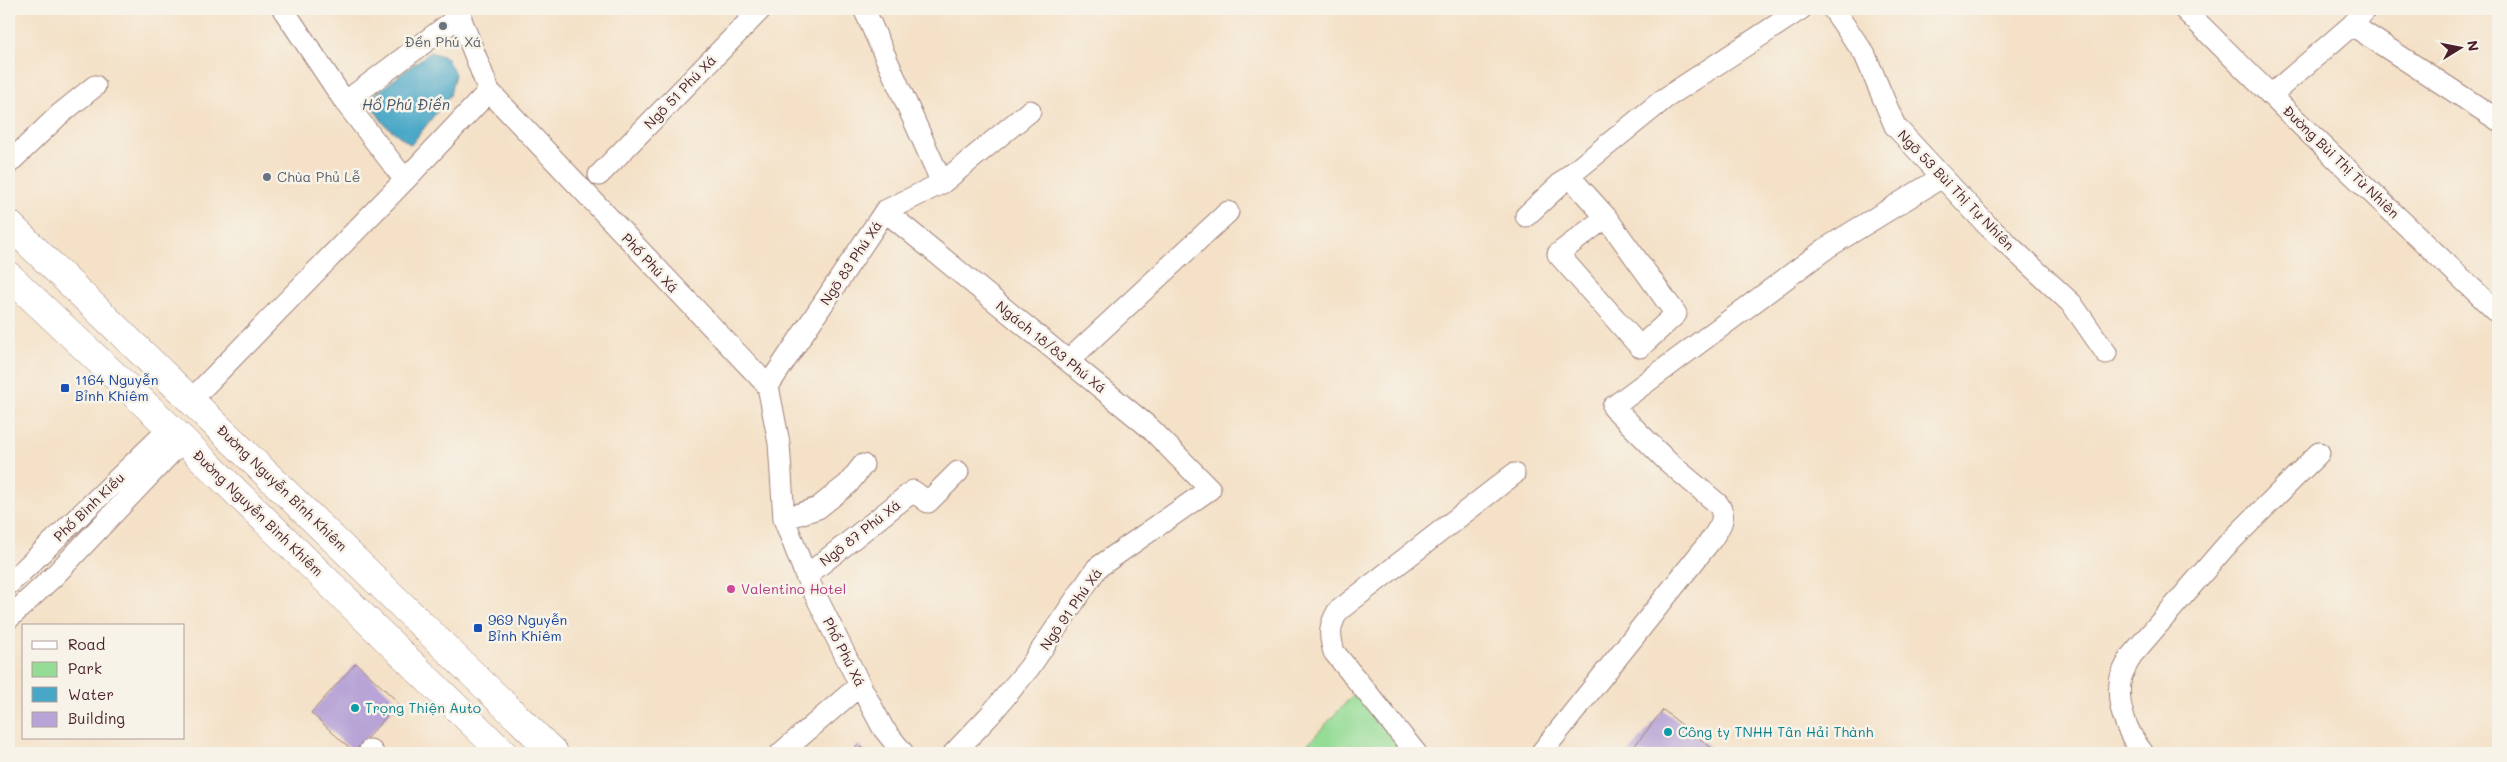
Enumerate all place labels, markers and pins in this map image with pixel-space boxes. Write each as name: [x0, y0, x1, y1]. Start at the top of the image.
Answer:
marker: Đền Phú Xá: [437, 20, 449, 32]
place label: Đền Phú Xá: [405, 32, 481, 51]
place label: Chùa Phủ Lễ: [277, 167, 360, 186]
marker: Chùa Phủ Lễ: [261, 171, 273, 183]
place label: 1164 Nguyễn Bỉnh Khiêm: [75, 370, 159, 405]
marker: 1164 Nguyễn Bỉnh Khiêm: [59, 382, 71, 394]
place label: Valentino Hotel: [741, 579, 846, 598]
marker: Valentino Hotel: [725, 583, 737, 595]
place label: 969 Nguyễn Bỉnh Khiêm: [488, 610, 567, 645]
marker: 969 Nguyễn Bỉnh Khiêm: [472, 622, 484, 634]
place label: Trọng Thiện Auto: [365, 698, 481, 717]
marker: Trọng Thiện Auto: [349, 702, 361, 714]
place label: Công ty TNHH Tân Hải Thành: [1678, 722, 1874, 741]
marker: Công ty TNHH Tân Hải Thành: [1662, 726, 1674, 738]

